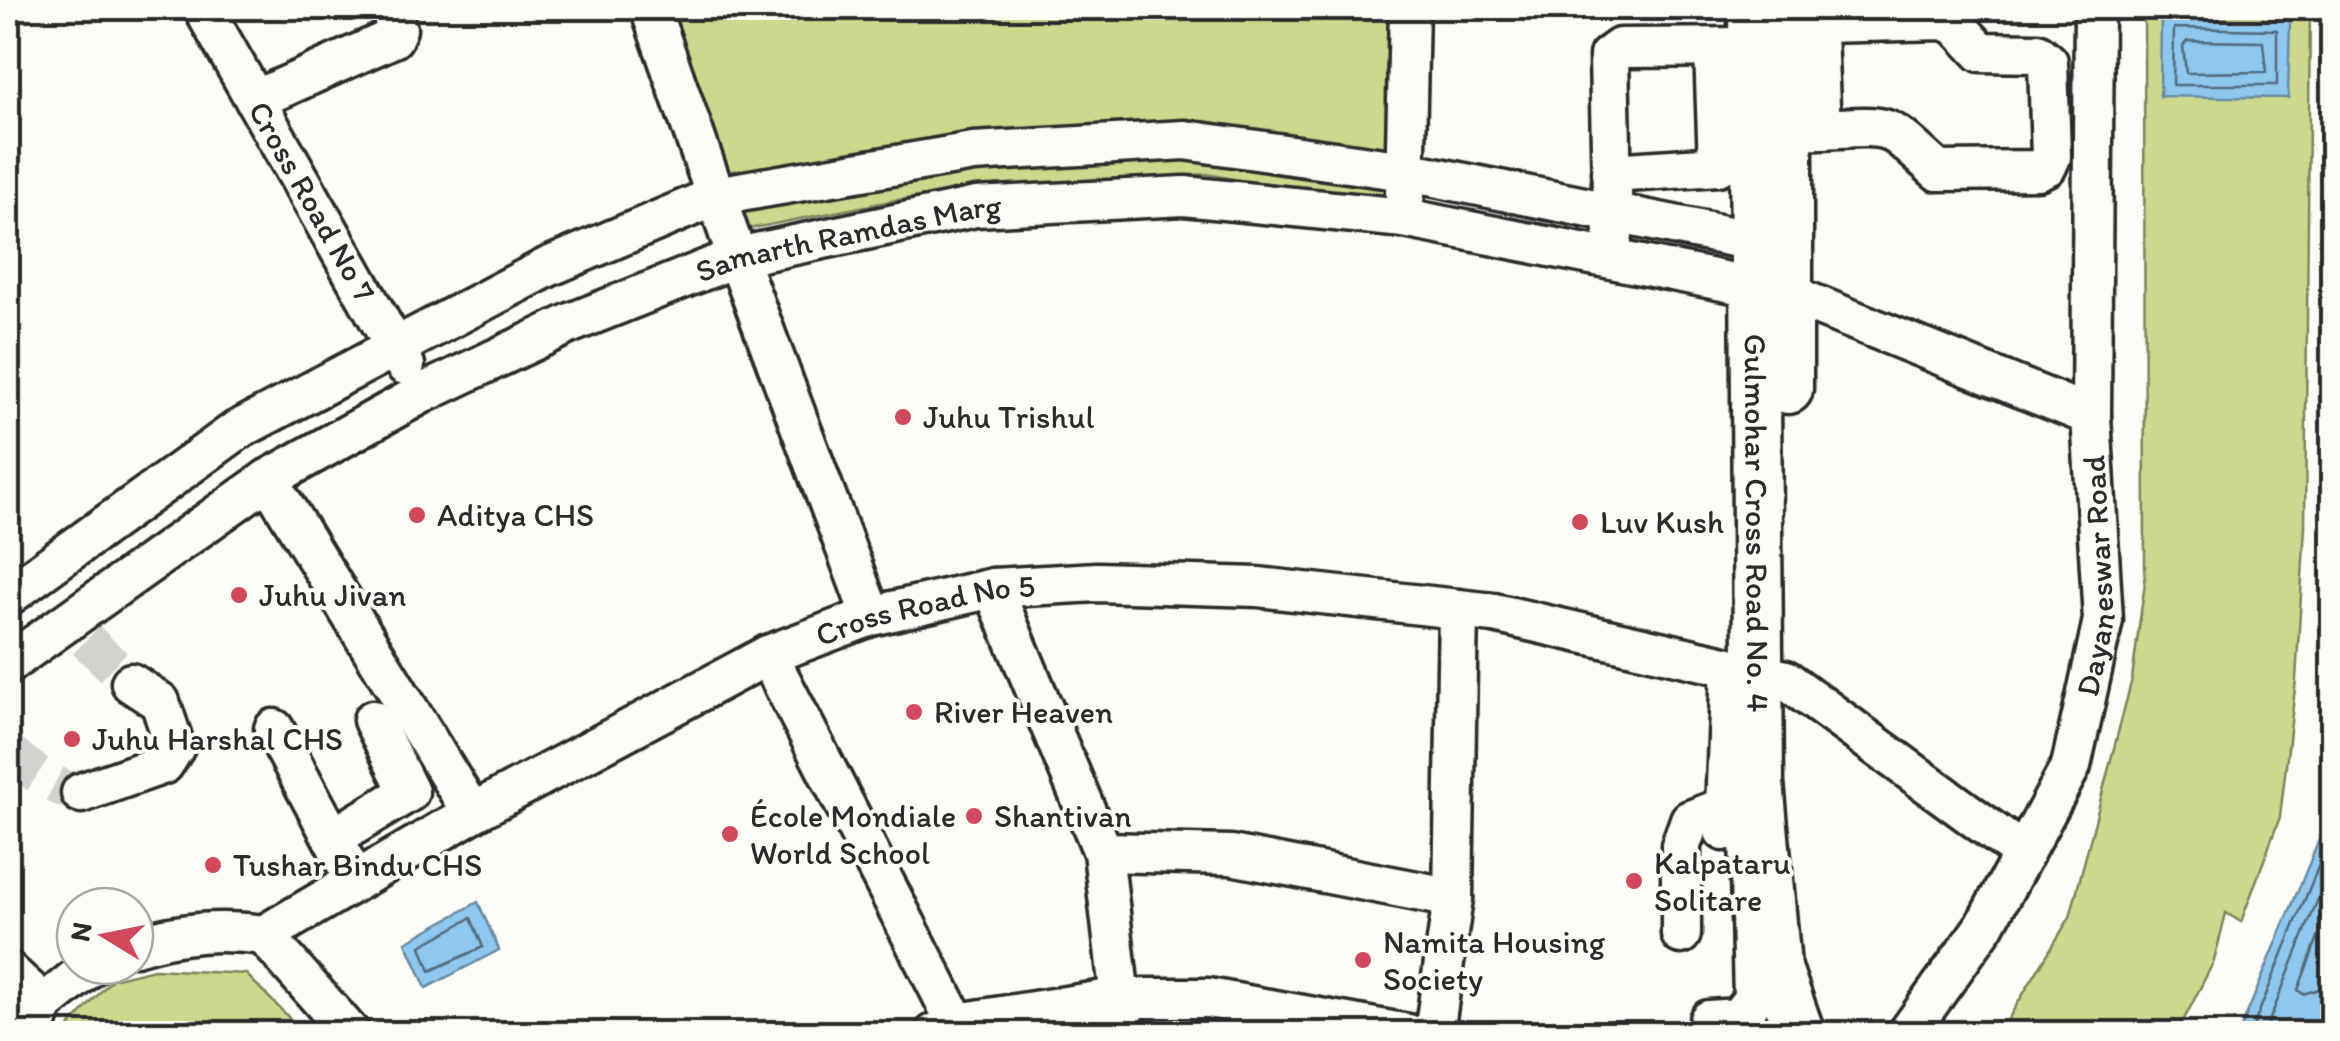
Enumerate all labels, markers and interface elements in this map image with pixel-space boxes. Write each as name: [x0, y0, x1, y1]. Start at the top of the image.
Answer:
street label: Cross Road No 7: [241, 94, 384, 308]
street label: Samarth Ramdas Marg: [690, 187, 1003, 291]
street label: Gulmohar Cross Road No. 4: [1737, 333, 1777, 712]
place label: Juhu Trishul: [923, 398, 1095, 436]
marker: Juhu Trishul: [892, 406, 914, 428]
street label: Dayaneswar Road: [2068, 454, 2123, 700]
place label: Aditya CHS: [437, 496, 594, 534]
place label: Luv Kush: [1600, 503, 1724, 541]
marker: Aditya CHS: [406, 504, 428, 526]
marker: Luv Kush: [1569, 511, 1591, 533]
street label: Cross Road No 5: [810, 567, 1036, 654]
place label: Juhu Jivan: [259, 576, 407, 614]
marker: Juhu Jivan: [228, 584, 250, 606]
place label: River Heaven: [934, 693, 1113, 731]
marker: River Heaven: [903, 701, 925, 723]
place label: Juhu Harshal CHS: [92, 720, 343, 758]
marker: Juhu Harshal CHS: [61, 728, 83, 750]
place label: École Mondiale World School: [750, 797, 956, 872]
place label: Shantivan: [994, 797, 1132, 835]
marker: Shantivan: [963, 805, 985, 827]
marker: École Mondiale World School: [719, 823, 741, 845]
place label: Kalpataru Solitare: [1654, 844, 1791, 919]
place label: Tushar Bindu CHS: [233, 846, 482, 884]
marker: Tushar Bindu CHS: [202, 854, 224, 876]
marker: Kalpataru Solitare: [1623, 870, 1645, 892]
north arrow: [55, 886, 155, 986]
text: N: [62, 919, 99, 944]
place label: Namita Housing Society: [1383, 923, 1606, 998]
marker: Namita Housing Society: [1352, 949, 1374, 971]

